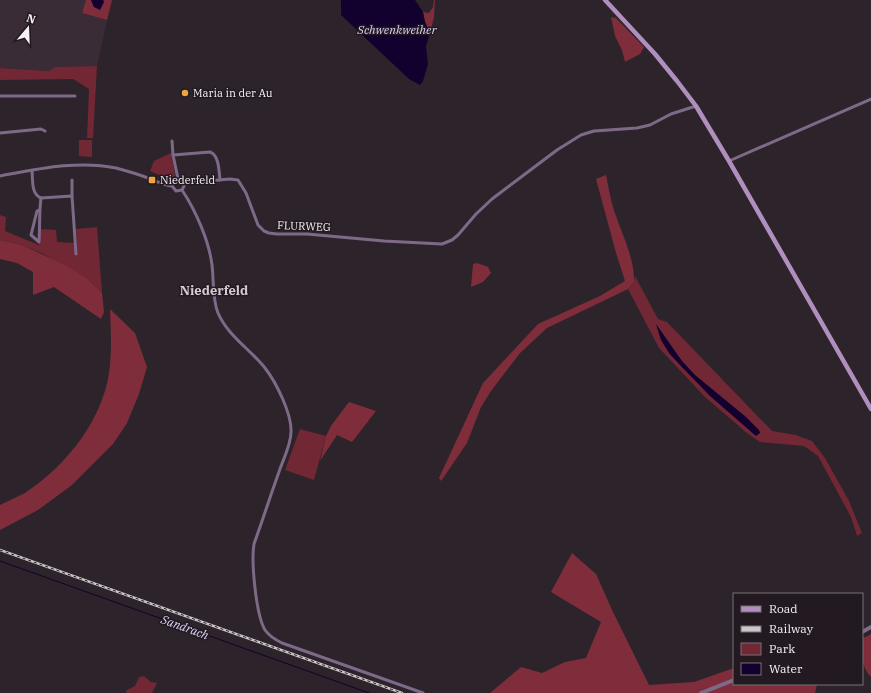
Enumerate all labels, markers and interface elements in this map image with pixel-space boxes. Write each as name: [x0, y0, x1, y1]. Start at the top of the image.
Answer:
north arrow: [8, 8, 48, 48]
text: N: [25, 11, 38, 27]
water label: Schwenkweiher: [356, 22, 437, 37]
place label: Maria in der Au: [193, 86, 273, 100]
marker: Maria in der Au: [180, 88, 190, 98]
place label: Niederfeld: [160, 173, 216, 187]
marker: Niederfeld: [147, 175, 157, 185]
street label: FLURWEG: [277, 218, 331, 234]
district label: Niederfeld: [180, 282, 248, 299]
legend: [733, 593, 863, 685]
text: Road: [769, 601, 798, 616]
water label: Sandrach: [158, 611, 211, 643]
text: Railway: [769, 621, 814, 636]
text: Park: [769, 641, 795, 656]
text: Water: [769, 661, 803, 676]

